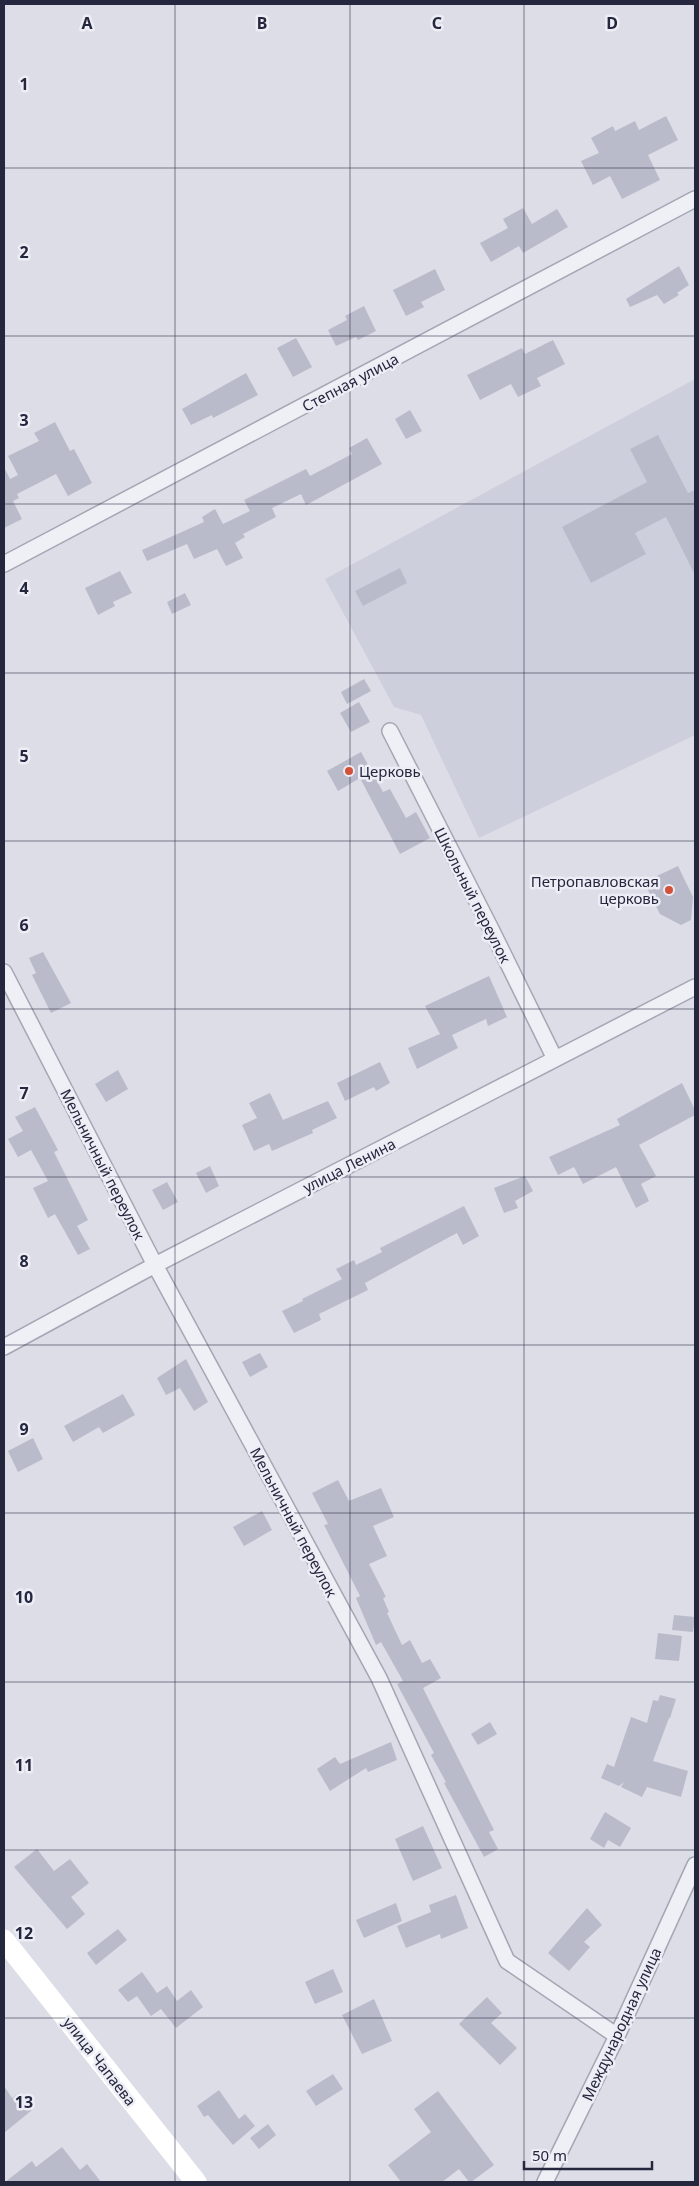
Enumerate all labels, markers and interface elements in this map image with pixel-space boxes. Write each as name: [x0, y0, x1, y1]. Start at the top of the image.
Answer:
text: A: [81, 12, 93, 34]
text: B: [257, 12, 267, 34]
text: C: [432, 12, 442, 34]
text: D: [606, 12, 618, 34]
text: 1: [19, 73, 29, 95]
text: 2: [19, 241, 29, 263]
street label: Степная улица: [298, 348, 402, 416]
text: 3: [19, 409, 29, 431]
text: 4: [19, 577, 29, 599]
text: 5: [19, 745, 29, 767]
place label: Церковь: [359, 761, 421, 781]
marker: Церковь: [343, 765, 355, 777]
street label: Школьный переулок: [430, 824, 516, 966]
place label: Петропавловская церковь: [531, 871, 659, 908]
marker: Петропавловская церковь: [663, 884, 675, 896]
text: 6: [19, 914, 29, 936]
text: 7: [19, 1082, 29, 1104]
street label: Мельничный переулок: [56, 1085, 150, 1243]
street label: улица Ленина: [299, 1133, 399, 1197]
text: 8: [19, 1250, 29, 1272]
text: 9: [19, 1418, 29, 1440]
street label: Мельничный переулок: [246, 1444, 342, 1600]
text: 10: [15, 1586, 33, 1608]
text: 11: [15, 1754, 33, 1776]
text: 12: [15, 1922, 33, 1944]
street label: Международная улица: [577, 1944, 665, 2104]
street label: улица Чапаева: [59, 2013, 141, 2109]
text: 13: [15, 2091, 33, 2113]
scale bar: [524, 2138, 652, 2170]
text: 50 m: [532, 2145, 567, 2165]

